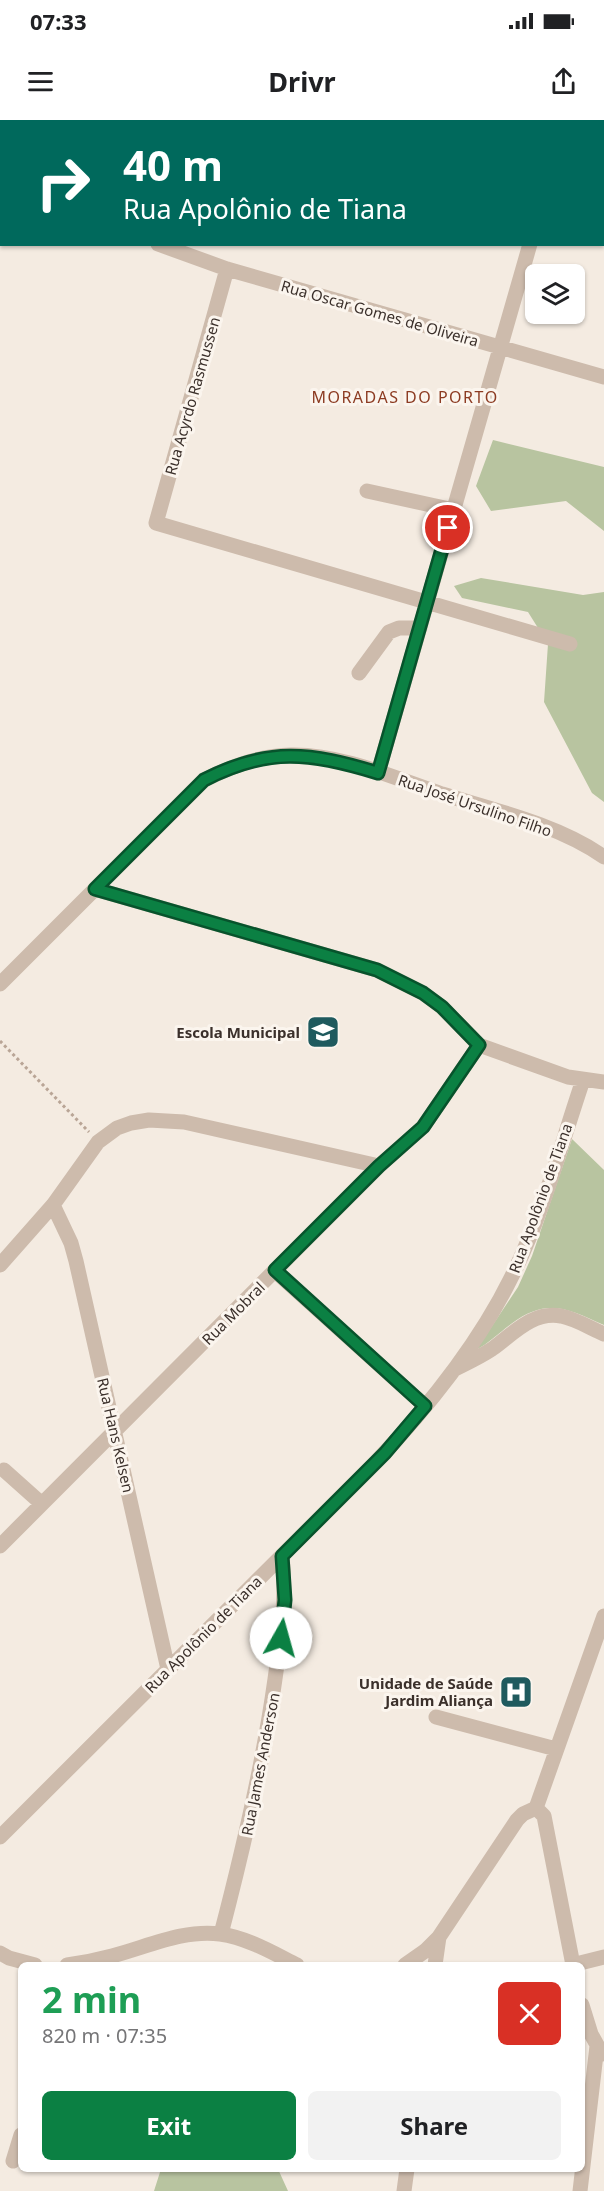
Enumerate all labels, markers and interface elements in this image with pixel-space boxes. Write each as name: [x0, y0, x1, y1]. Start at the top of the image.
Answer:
text: 07:33: [30, 6, 87, 36]
text: Drivr: [268, 63, 336, 100]
icon: menu: [24, 65, 57, 98]
icon: share: [547, 65, 580, 98]
text: 40 m: [123, 136, 223, 193]
icon: right: [24, 144, 102, 222]
text: Rua Apolônio de Tiana: [123, 190, 407, 227]
map controls: [525, 264, 585, 324]
button: layers: [525, 264, 585, 324]
street label: Rua Oscar Gomes de Oliveira: [279, 275, 481, 351]
street label: Rua Acyrdo Rasmussen: [160, 315, 224, 477]
district label: MORADAS DO PORTO: [311, 386, 499, 408]
pin: [422, 502, 473, 553]
icon: arrive: [431, 511, 464, 544]
street label: Rua José Ursulino Filho: [396, 769, 554, 841]
school or university icon: Escola Municipal: [305, 1014, 341, 1050]
place label: Escola Municipal: [176, 1022, 300, 1042]
street label: Rua Apolônio de Tiana: [504, 1120, 576, 1276]
street label: Rua Mobral: [197, 1277, 269, 1349]
street label: Rua Hans Kelsen: [93, 1376, 139, 1494]
street label: Rua Apolônio de Tiana: [140, 1571, 266, 1697]
position arrow: [249, 1606, 313, 1670]
place label: Unidade de Saúde Jardim Aliança: [359, 1673, 493, 1710]
hospital icon: Unidade de Saúde Jardim Aliança: [498, 1674, 534, 1710]
street label: Rua James Anderson: [236, 1691, 284, 1837]
text: 2 min: [42, 1975, 141, 2024]
button: close: [498, 1982, 561, 2045]
text: 820 m · 07:35: [42, 2022, 167, 2049]
button: Exit: [42, 2091, 296, 2160]
button: Share: [308, 2091, 561, 2160]

